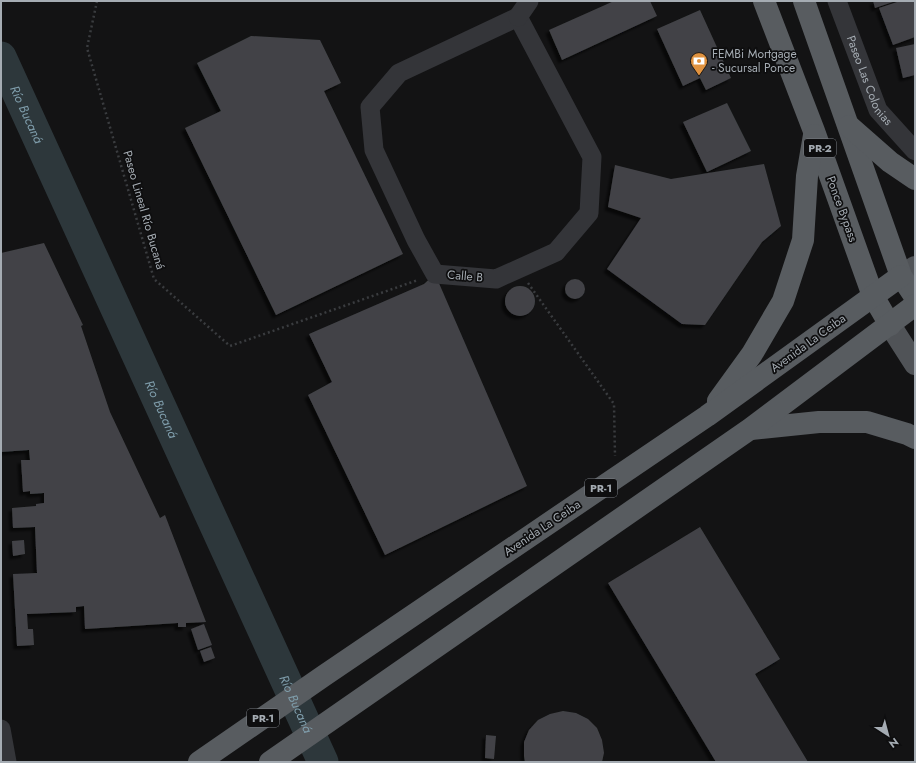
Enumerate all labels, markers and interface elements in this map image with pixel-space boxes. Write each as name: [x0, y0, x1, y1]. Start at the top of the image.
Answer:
street label: Paseo Las Colonias: [842, 33, 897, 130]
place label: FEMBi Mortgage - Sucursal Ponce: [712, 45, 797, 77]
bank icon: FEMBi Mortgage - Sucursal Ponce: [689, 51, 709, 76]
water label: Río Bucaná: [6, 82, 49, 146]
road number: PR-2: [804, 139, 836, 157]
street label: Paseo Lineal Río Bucaná: [118, 148, 170, 272]
street label: Ponce Bypass: [822, 174, 862, 245]
street label: Calle B: [446, 265, 484, 287]
street label: Avenida La Ceiba: [767, 309, 850, 376]
water label: Río Bucaná: [140, 377, 183, 441]
road number: PR-1: [585, 479, 617, 497]
street label: Avenida La Ceiba: [500, 495, 584, 560]
water label: Río Bucaná: [275, 672, 318, 736]
road number: PR-1: [247, 709, 279, 727]
north arrow: [868, 715, 908, 755]
text: N: [886, 734, 902, 752]

